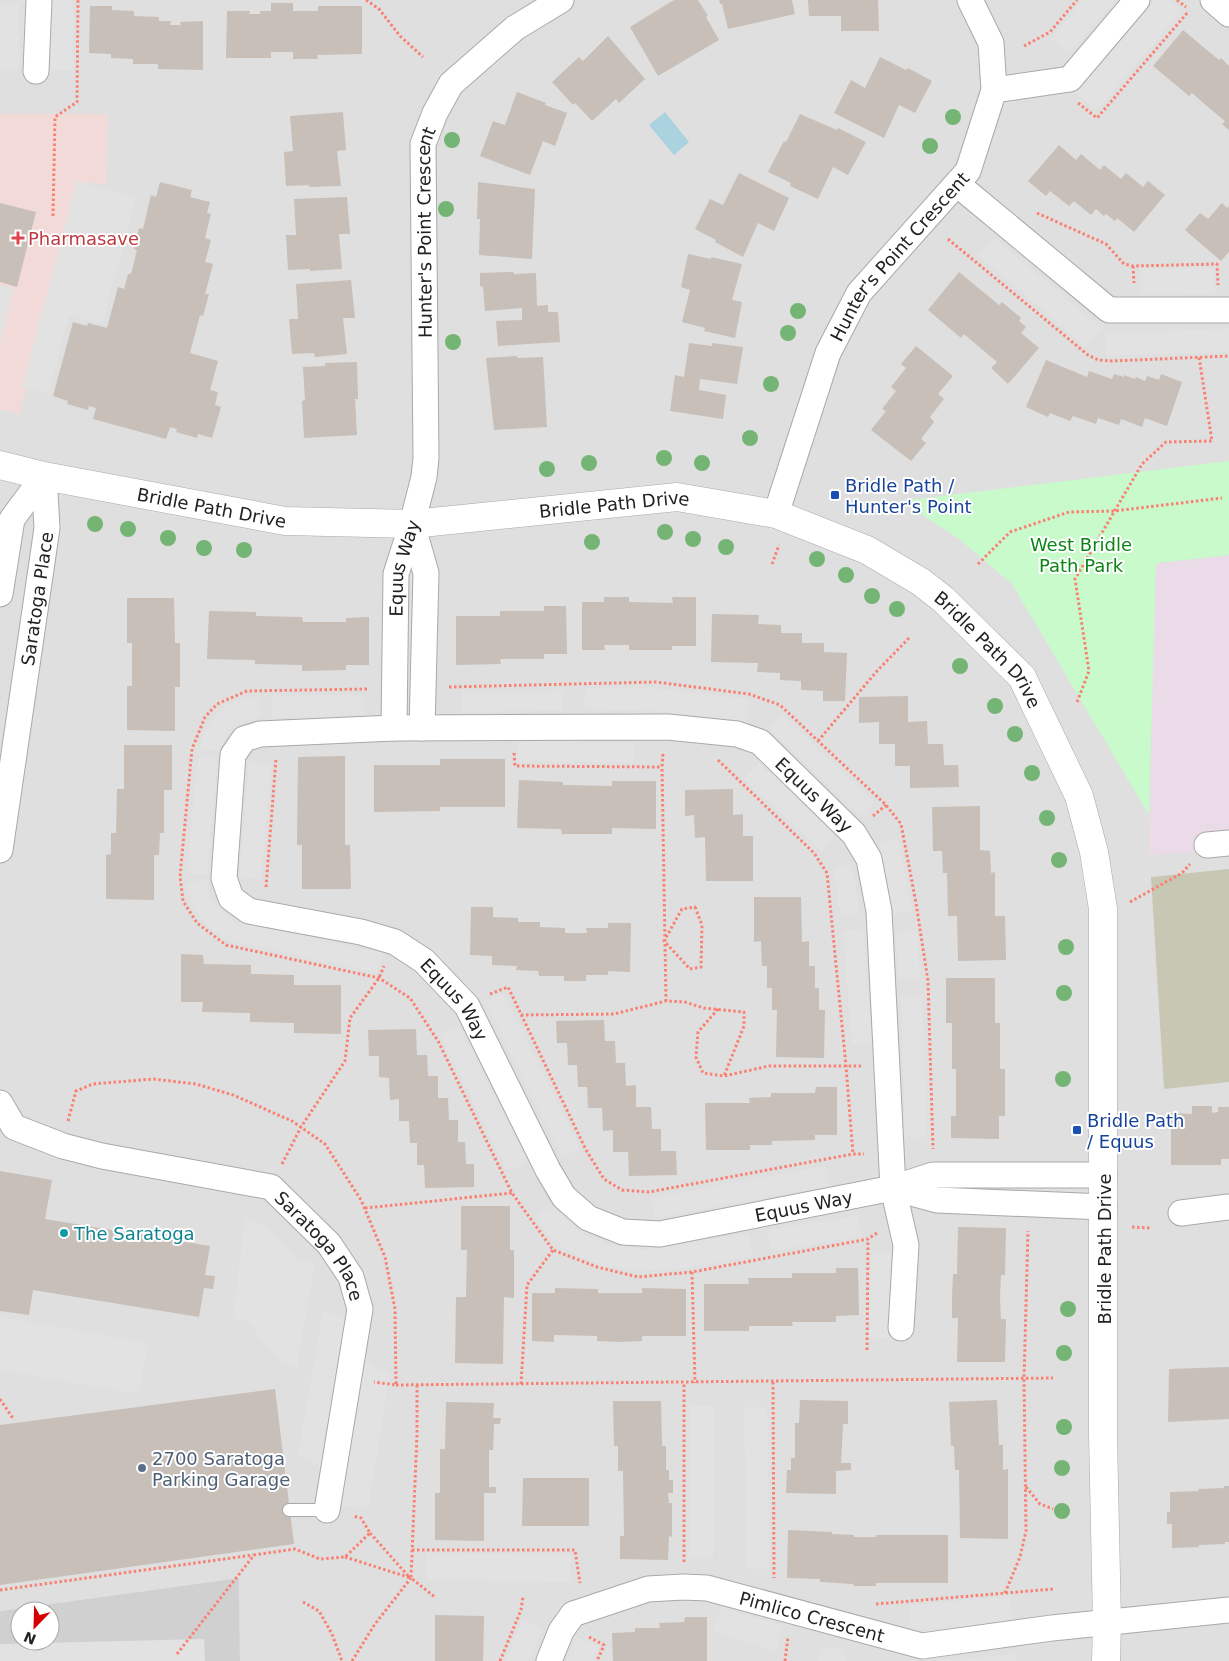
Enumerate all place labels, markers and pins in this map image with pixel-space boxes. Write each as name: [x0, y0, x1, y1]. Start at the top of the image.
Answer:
place label: Pharmasave: [28, 228, 139, 249]
marker: Pharmasave: [12, 232, 24, 244]
place label: Bridle Path / Hunter's Point: [845, 475, 972, 517]
marker: Bridle Path / Hunter's Point: [829, 489, 841, 501]
place label: Bridle Path / Equus: [1087, 1110, 1185, 1152]
marker: Bridle Path / Equus: [1071, 1124, 1083, 1136]
place label: The Saratoga: [73, 1223, 195, 1244]
marker: The Saratoga: [58, 1227, 70, 1239]
place label: 2700 Saratoga Parking Garage: [152, 1448, 290, 1490]
marker: 2700 Saratoga Parking Garage: [136, 1462, 148, 1474]

